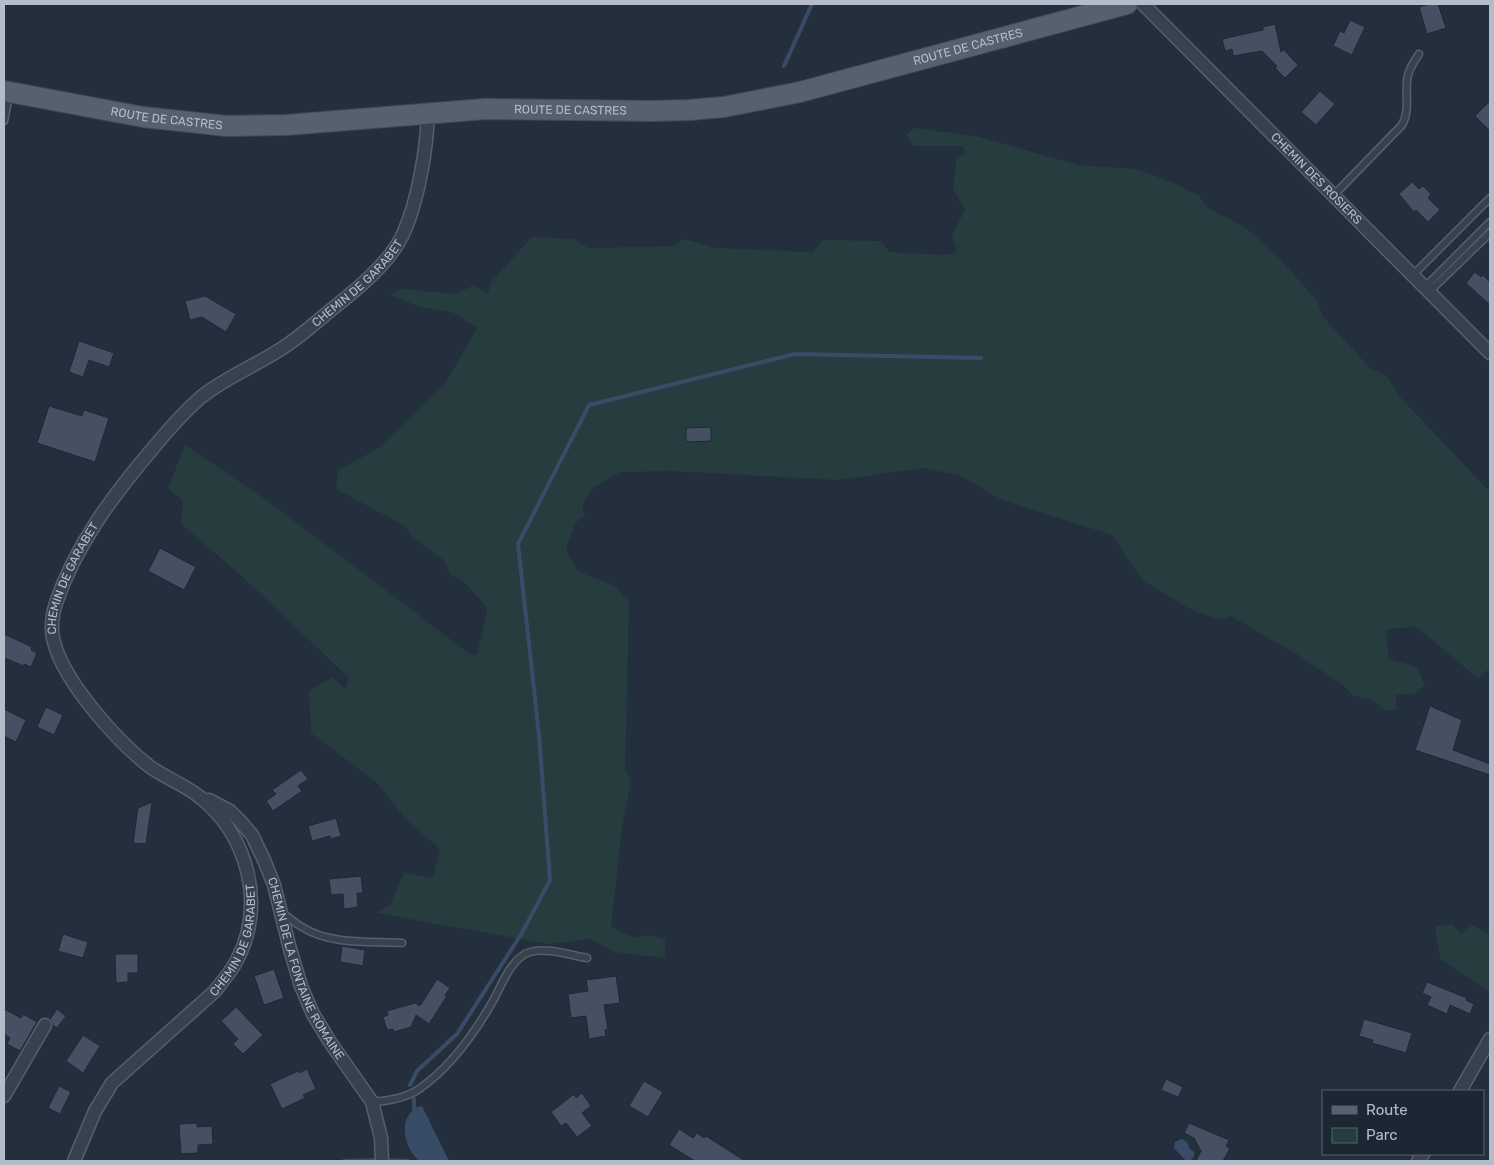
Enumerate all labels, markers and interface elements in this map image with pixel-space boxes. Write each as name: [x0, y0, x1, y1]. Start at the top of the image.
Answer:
street label: ROUTE DE CASTRES: [912, 25, 1024, 68]
street label: ROUTE DE CASTRES: [514, 102, 627, 118]
street label: ROUTE DE CASTRES: [109, 104, 223, 132]
street label: CHEMIN DES ROSIERS: [1268, 130, 1365, 227]
street label: CHEMIN DE GARABET: [309, 237, 406, 330]
street label: CHEMIN DE GARABET: [45, 520, 101, 635]
street label: CHEMIN DE LA FONTAINE ROMAINE: [265, 875, 347, 1063]
street label: CHEMIN DE GARABET: [207, 883, 258, 999]
legend: [1322, 1090, 1484, 1155]
text: Route: [1366, 1101, 1408, 1119]
text: Parc: [1366, 1126, 1398, 1144]

